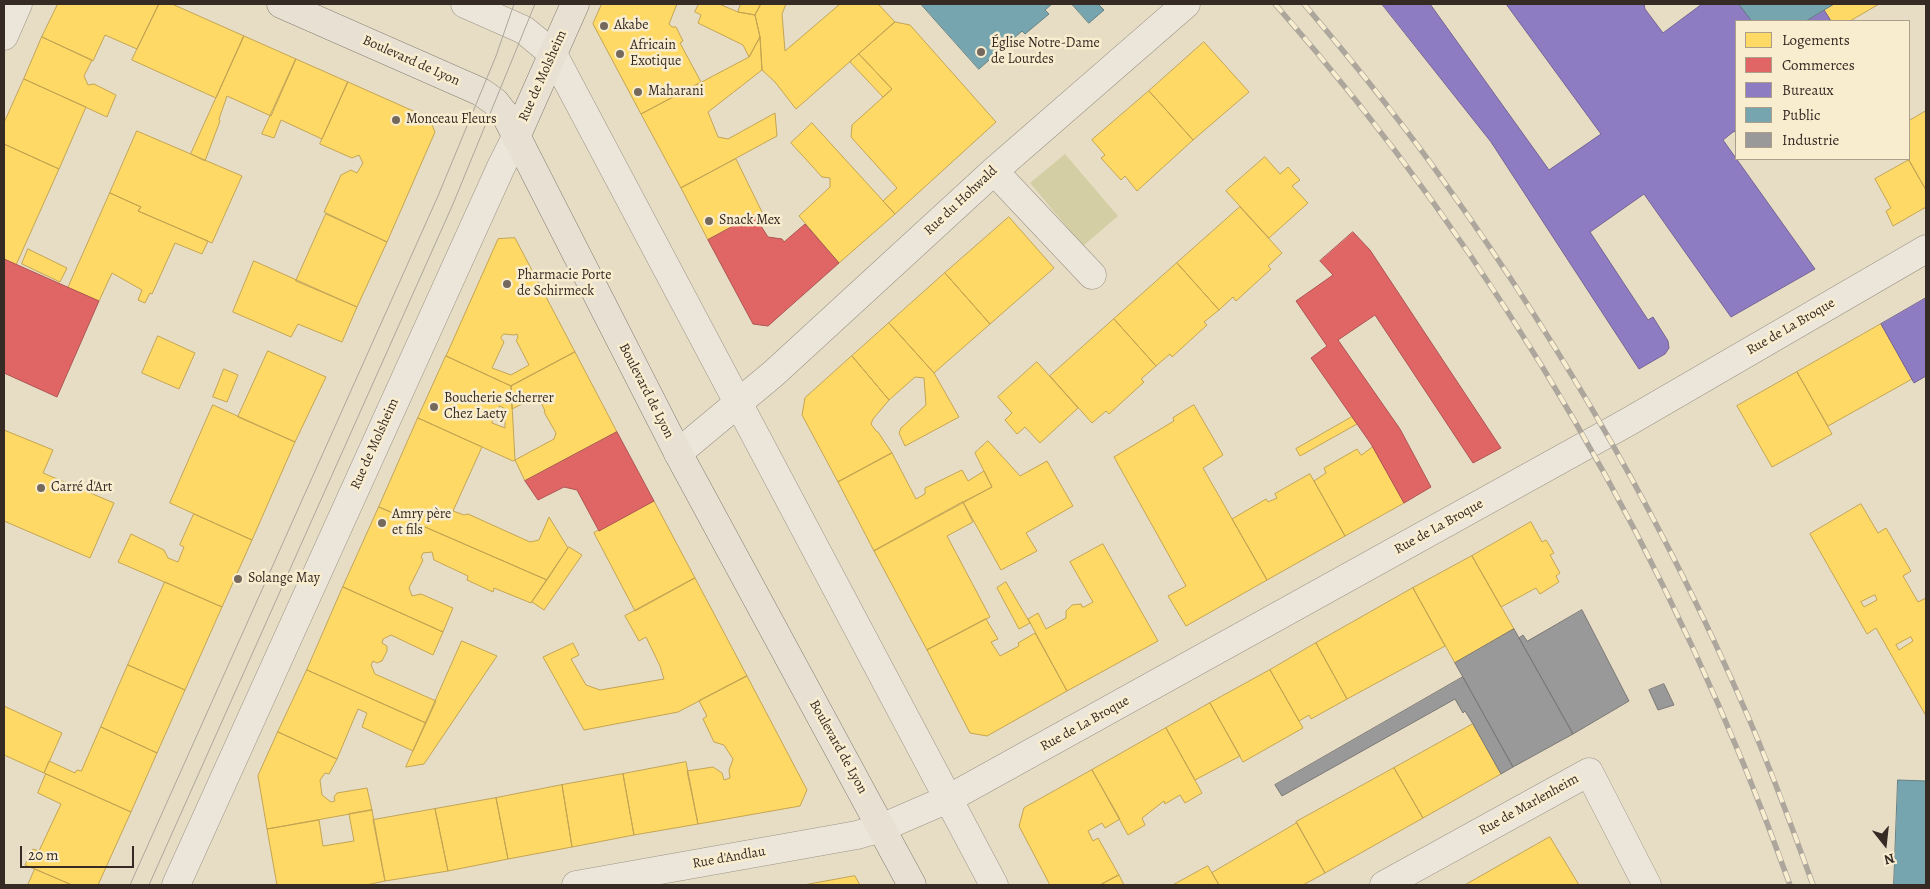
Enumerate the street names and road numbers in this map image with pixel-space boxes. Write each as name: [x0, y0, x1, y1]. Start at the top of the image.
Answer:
street label: Rue de Molsheim: [515, 28, 571, 124]
street label: Boulevard de Lyon: [360, 32, 462, 90]
street label: Rue du Hohwald: [921, 163, 1001, 239]
street label: Rue de La Broque: [1744, 295, 1838, 359]
street label: Boulevard de Lyon: [615, 341, 677, 441]
street label: Rue de Molsheim: [347, 396, 403, 492]
street label: Rue de La Broque: [1392, 496, 1486, 558]
street label: Rue de La Broque: [1038, 693, 1132, 755]
street label: Boulevard de Lyon: [805, 697, 871, 797]
street label: Rue de Marlenheim: [1476, 771, 1582, 839]
street label: Rue d'Andlau: [691, 843, 767, 873]

